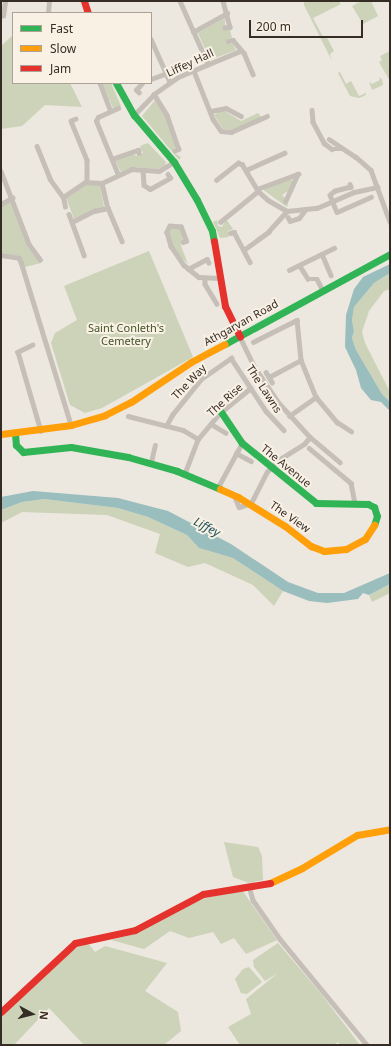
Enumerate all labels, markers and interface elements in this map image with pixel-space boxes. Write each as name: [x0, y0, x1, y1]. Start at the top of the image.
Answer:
legend: [12, 12, 152, 84]
scale bar: [251, 12, 365, 38]
text: 200 m: [256, 18, 291, 35]
text: Fast: [50, 20, 73, 37]
text: Slow: [50, 40, 76, 57]
street label: Liffey Hall: [164, 46, 216, 80]
text: Jam: [50, 60, 71, 77]
street label: Athgarvan Road: [201, 297, 281, 349]
park label: Saint Conleth's Cemetery: [88, 322, 164, 348]
street label: The Way: [169, 362, 209, 402]
street label: The Lawns: [244, 362, 284, 416]
street label: The Rise: [205, 381, 245, 419]
street label: The Avenue: [258, 442, 314, 490]
street label: The View: [267, 498, 313, 536]
water label: Liffey: [191, 514, 223, 540]
north arrow: [12, 994, 52, 1034]
text: N: [36, 1010, 52, 1021]

